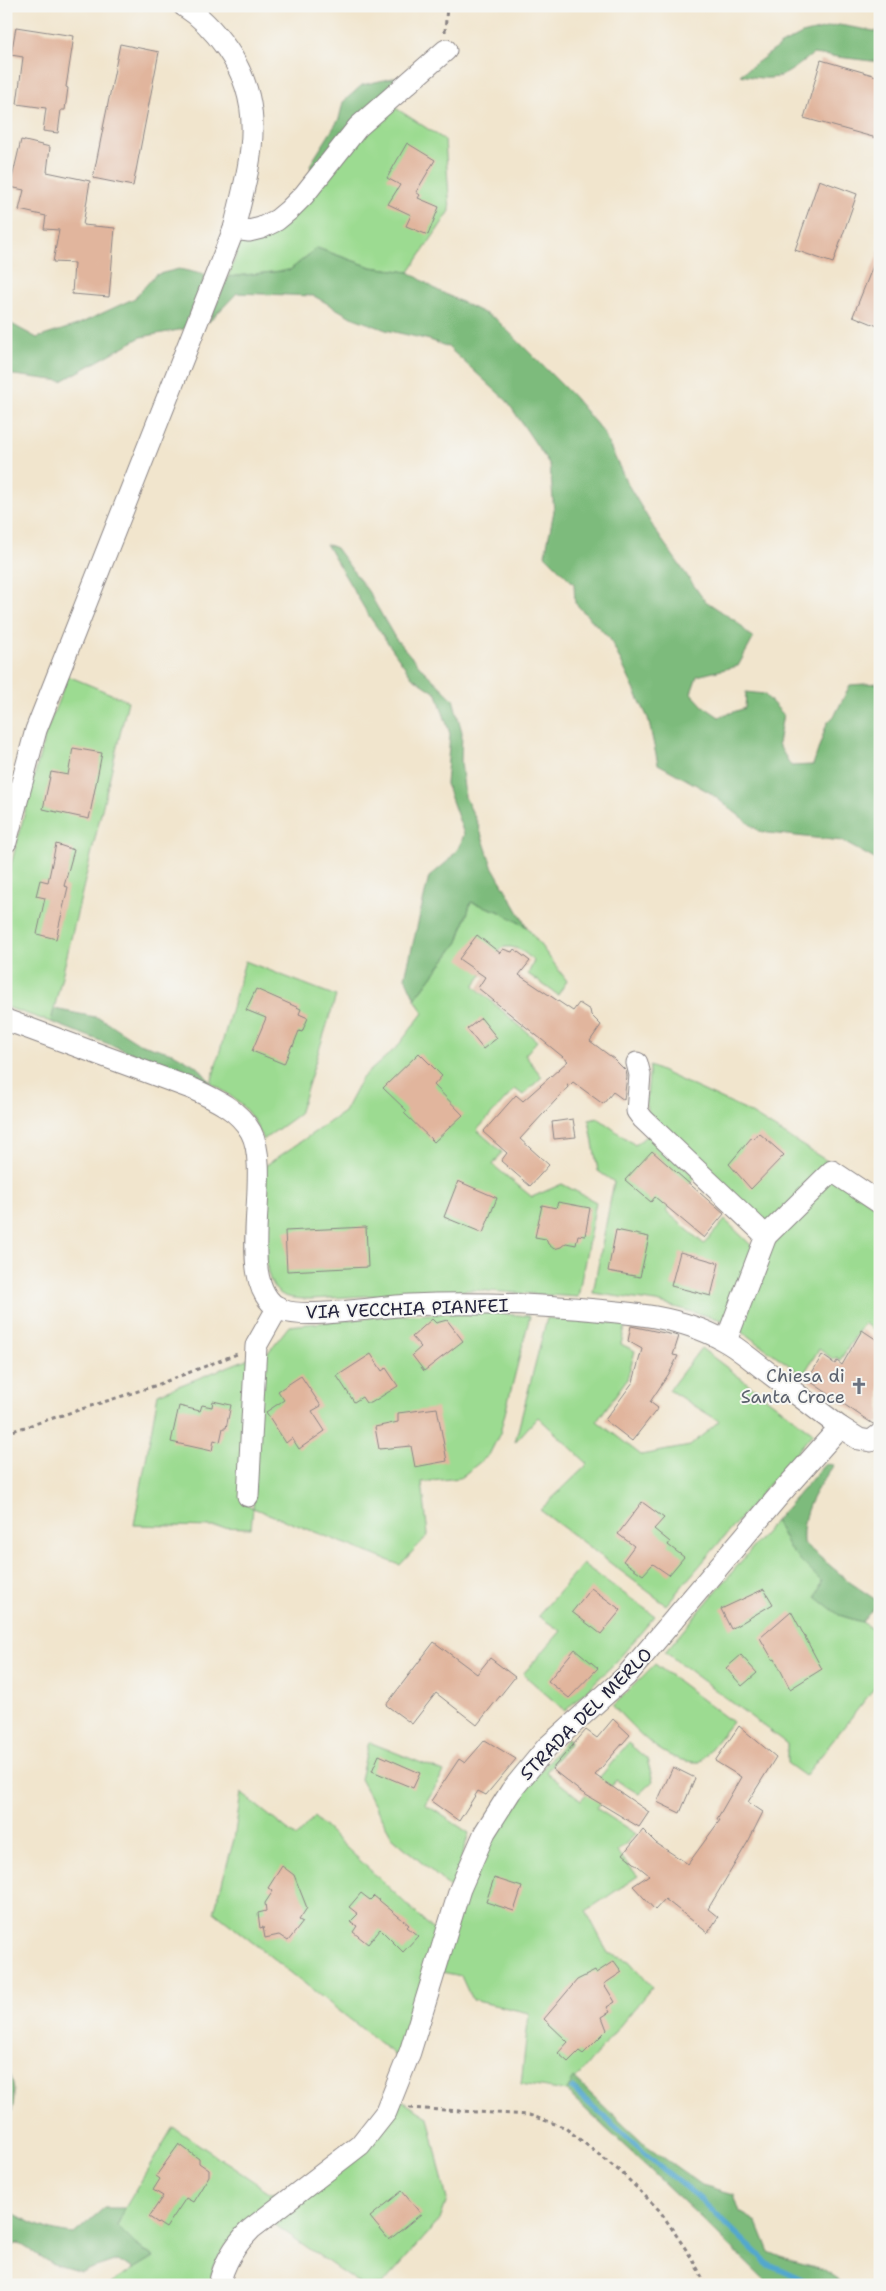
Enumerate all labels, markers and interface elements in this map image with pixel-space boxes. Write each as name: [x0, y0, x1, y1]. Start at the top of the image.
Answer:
street label: VIA VECCHIA PIANFEI: [305, 1293, 509, 1325]
place label: Chiesa di Santa Croce: [741, 1364, 845, 1409]
church icon: Chiesa di Santa Croce: [849, 1376, 869, 1396]
street label: STRADA DEL MERLO: [515, 1643, 657, 1785]

